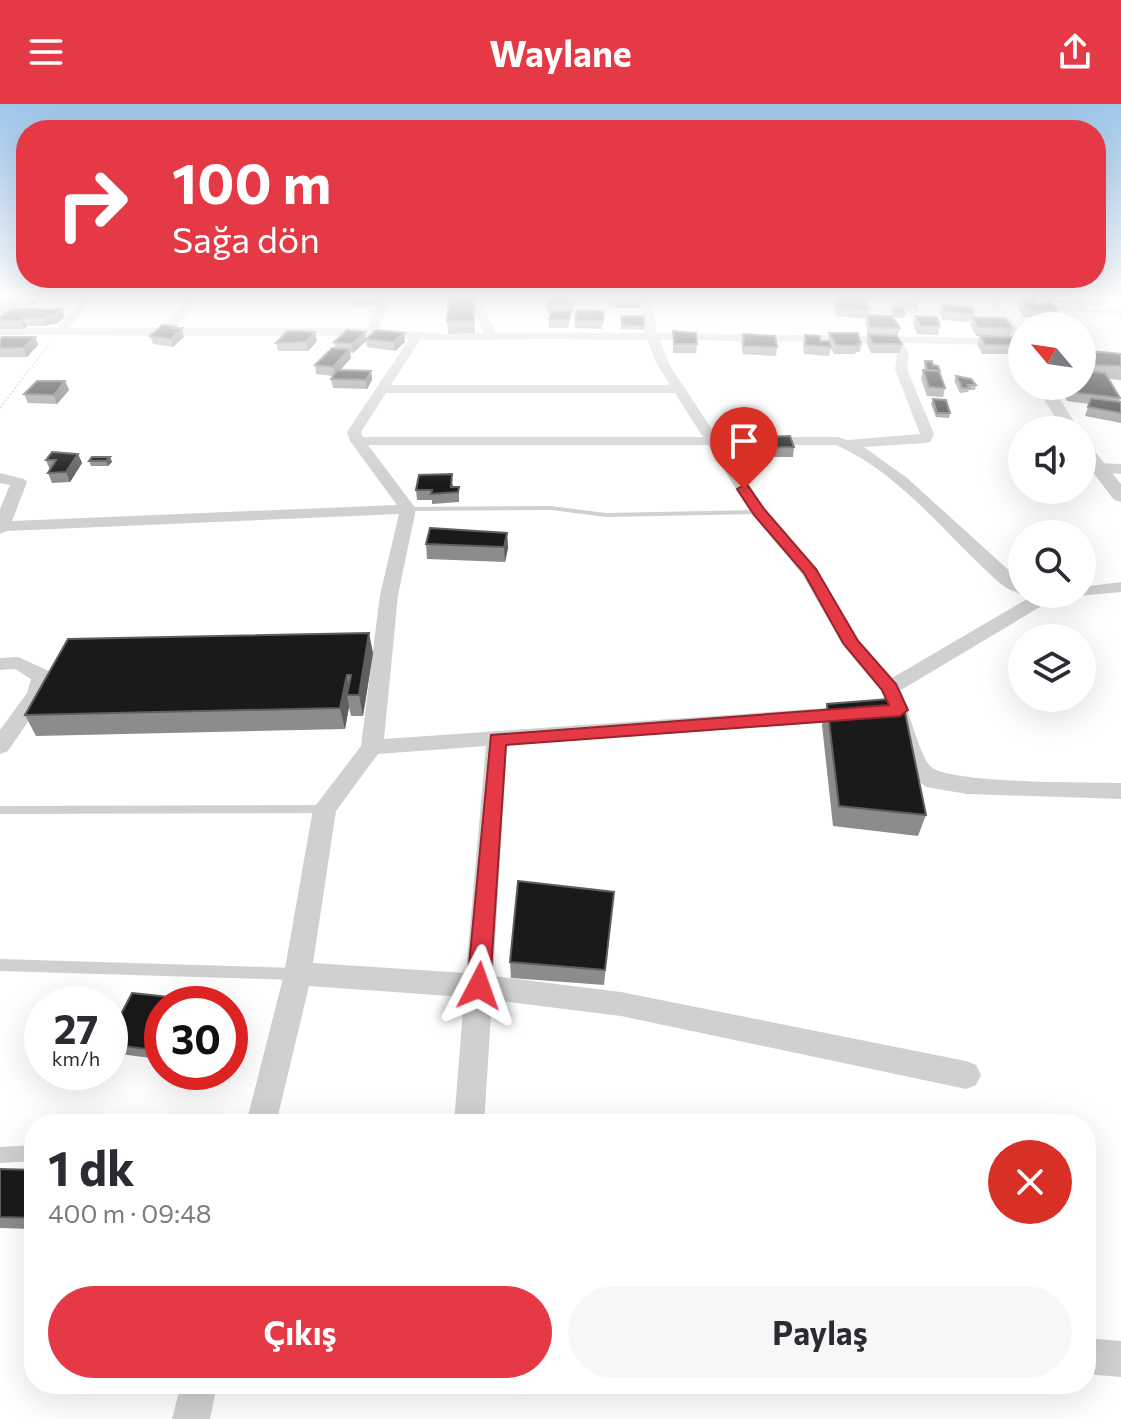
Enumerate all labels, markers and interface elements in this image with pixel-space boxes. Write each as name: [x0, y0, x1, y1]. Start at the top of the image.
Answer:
icon: menu: [24, 30, 68, 74]
text: Waylane: [489, 30, 632, 74]
icon: share: [1053, 30, 1097, 74]
text: 100 m: [172, 147, 331, 216]
icon: right: [40, 152, 144, 256]
text: Sağa dön: [172, 216, 320, 260]
north arrow: [1008, 312, 1096, 400]
map controls: [1008, 312, 1096, 712]
pin: [710, 407, 778, 489]
button: sound: [1008, 416, 1096, 504]
icon: arrive: [722, 419, 766, 463]
button: search: [1008, 520, 1096, 608]
button: layers: [1008, 624, 1096, 712]
position arrow: [437, 944, 521, 1028]
speed limit sign: 30: [144, 986, 248, 1090]
text: 27: [54, 1003, 98, 1052]
text: km/h: [52, 1046, 100, 1070]
text: 1 dk: [48, 1137, 135, 1196]
button: close: [988, 1140, 1072, 1224]
text: 400 m · 09:48: [48, 1197, 212, 1228]
button: Çıkış: [48, 1286, 552, 1378]
button: Paylaş: [568, 1286, 1072, 1378]

